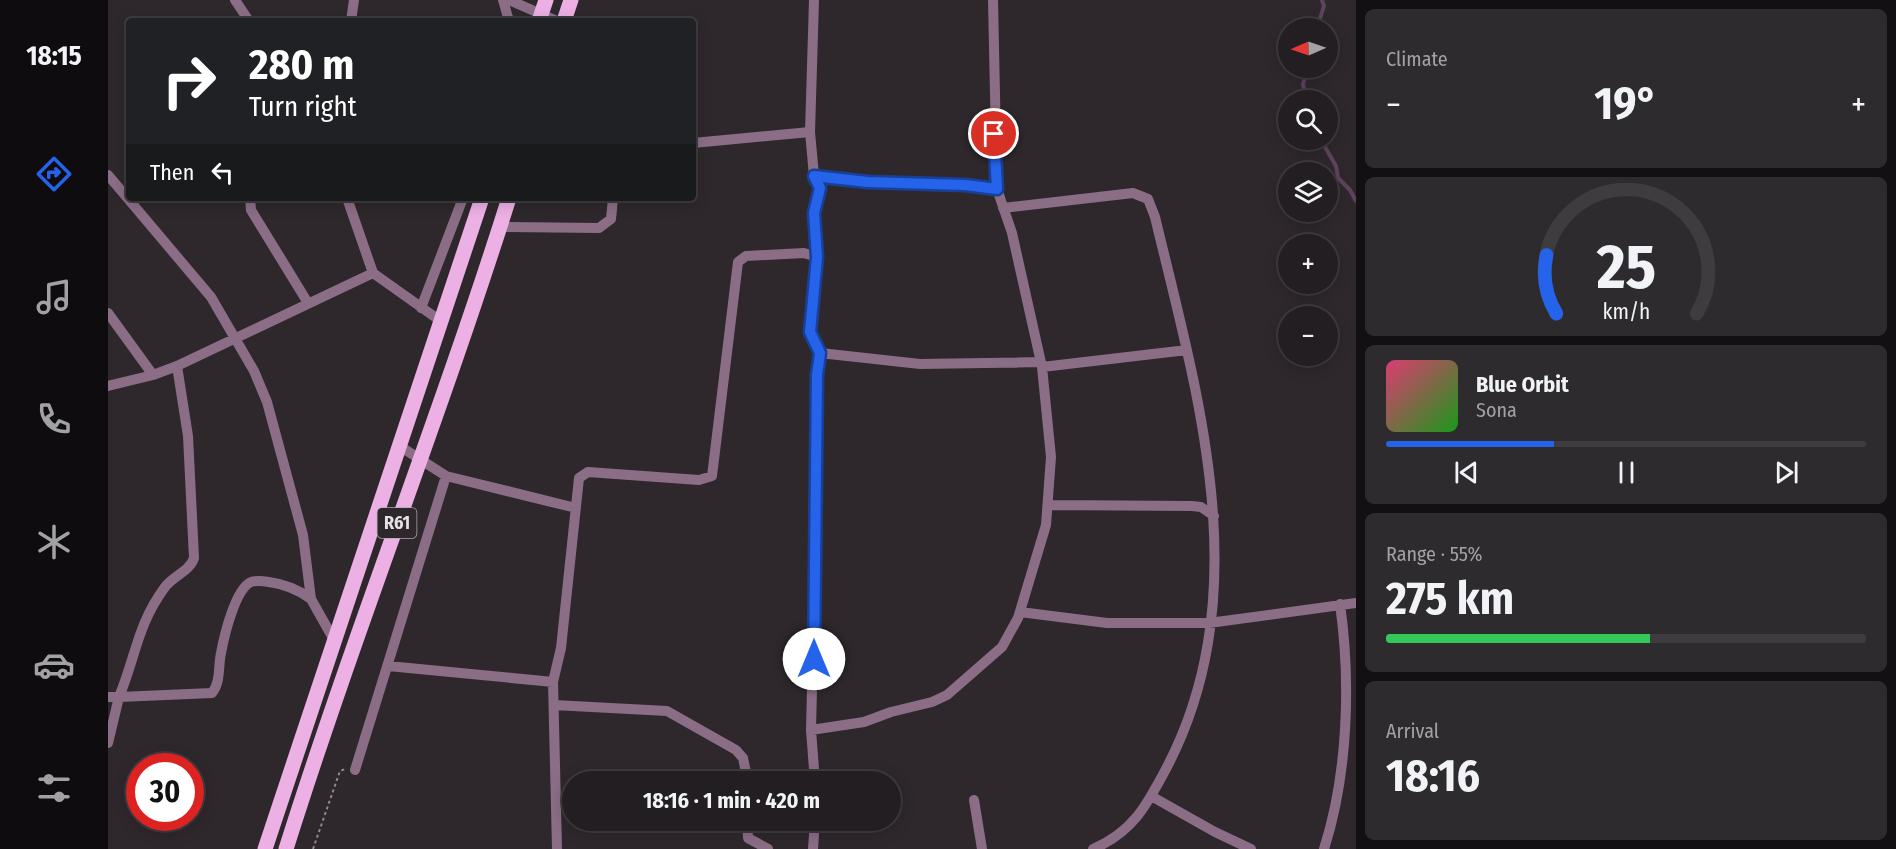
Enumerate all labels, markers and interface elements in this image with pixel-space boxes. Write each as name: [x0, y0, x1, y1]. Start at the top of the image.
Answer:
north arrow: [1278, 18, 1338, 78]
map controls: [1278, 18, 1338, 366]
text: 18:15: [26, 40, 82, 72]
text: 280 m: [249, 40, 354, 90]
icon: right: [150, 42, 228, 120]
text: Climate: [1386, 47, 1448, 71]
text: 19°: [1594, 77, 1658, 131]
text: −: [1386, 85, 1401, 125]
text: +: [1851, 85, 1866, 125]
button: search: [1278, 90, 1338, 150]
text: Turn right: [249, 91, 357, 123]
pin: [968, 108, 1019, 159]
icon: arrive: [977, 117, 1010, 150]
icon: directions: [33, 153, 75, 195]
icon: left: [206, 156, 239, 189]
text: Then: [150, 159, 194, 186]
button: layers: [1278, 162, 1338, 222]
text: 25: [1595, 230, 1656, 305]
button: +: [1278, 234, 1338, 294]
icon: music: [33, 276, 75, 318]
text: km/h: [1602, 299, 1650, 325]
button: −: [1278, 306, 1338, 366]
text: Blue Orbit: [1476, 371, 1569, 398]
icon: phone: [33, 398, 75, 440]
text: Sona: [1476, 398, 1517, 422]
icon: previous: [1450, 456, 1483, 489]
icon: pause: [1610, 456, 1643, 489]
icon: next: [1770, 456, 1803, 489]
road number: R61: [378, 508, 416, 538]
icon: climate: [33, 521, 75, 563]
text: Range · 55%: [1386, 542, 1482, 566]
text: 275 km: [1386, 572, 1514, 626]
position arrow: [782, 627, 846, 691]
icon: car: [33, 644, 75, 686]
text: Arrival: [1386, 719, 1439, 743]
text: 18:16: [1386, 749, 1480, 803]
speed limit sign: 30: [126, 753, 204, 831]
icon: filters: [33, 767, 75, 809]
text: 18:16 · 1 min · 420 m: [643, 787, 820, 814]

